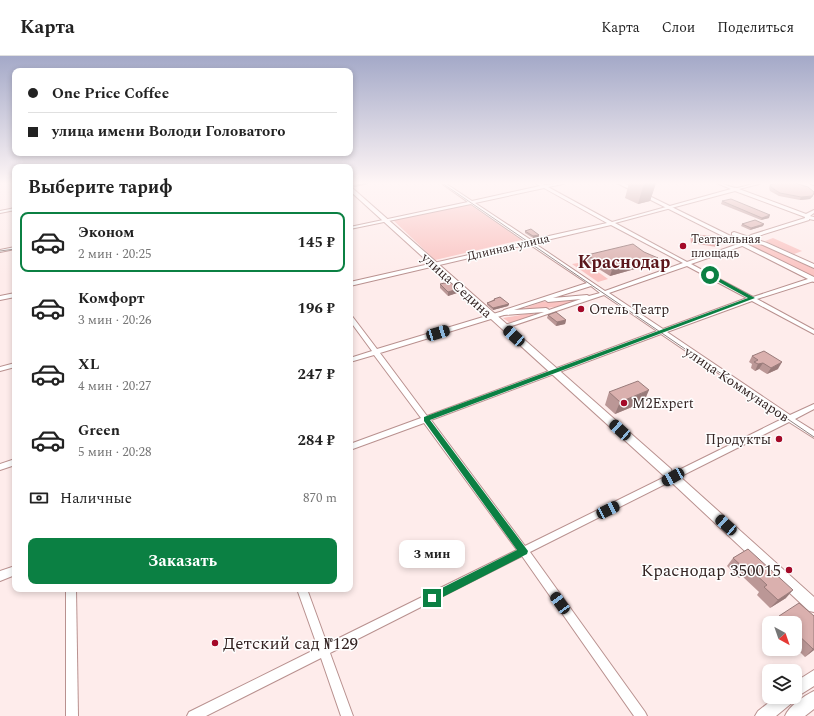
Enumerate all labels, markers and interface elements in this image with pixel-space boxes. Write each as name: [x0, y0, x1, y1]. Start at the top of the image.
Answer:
text: Карта: [20, 13, 75, 42]
text: Карта: [601, 17, 640, 38]
text: Слои: [662, 17, 695, 38]
text: Поделиться: [717, 17, 794, 38]
text: One Price Coffee: [52, 82, 169, 105]
text: улица имени Володи Головатого: [52, 120, 285, 143]
text: Выберите тариф: [28, 174, 173, 201]
text: Эконом: [78, 221, 134, 244]
icon: car: [30, 224, 66, 260]
street label: Длинная улица: [465, 229, 551, 266]
place label: Театральная площадь: [691, 230, 761, 263]
text: 145 ₽: [298, 231, 335, 254]
marker: Театральная площадь: [678, 241, 688, 251]
text: 2 мин · 20:25: [78, 244, 151, 264]
street label: улица Седина: [416, 247, 497, 323]
district label: Краснодар: [578, 249, 670, 276]
route start: [701, 266, 719, 284]
text: Комфорт: [78, 287, 145, 310]
icon: car: [30, 290, 66, 326]
text: 196 ₽: [298, 297, 335, 320]
place label: Отель Театр: [589, 299, 669, 320]
marker: Отель Театр: [576, 304, 586, 314]
text: 3 мин · 20:26: [78, 310, 151, 330]
car: [425, 324, 451, 342]
car: [501, 324, 527, 348]
street label: улица Коммунаров: [679, 341, 793, 427]
text: XL: [78, 353, 99, 376]
icon: car: [30, 356, 66, 392]
text: 247 ₽: [298, 363, 335, 386]
text: 4 мин · 20:27: [78, 376, 151, 396]
place label: M2Expert: [632, 393, 694, 414]
marker: M2Expert: [619, 398, 629, 408]
car: [607, 418, 633, 442]
text: Green: [78, 419, 120, 442]
icon: car: [30, 422, 66, 458]
text: 284 ₽: [298, 429, 335, 452]
place label: Продукты: [705, 429, 771, 450]
marker: Продукты: [774, 434, 784, 444]
text: 5 мин · 20:28: [78, 442, 151, 462]
car: [660, 466, 686, 488]
icon: cash: [28, 487, 50, 509]
text: Наличные: [60, 487, 132, 510]
text: 870 m: [303, 488, 337, 508]
car: [595, 499, 621, 521]
car: [713, 513, 739, 537]
button: Заказать: [28, 538, 337, 584]
callout: 3 мин: [399, 540, 465, 568]
text: 3 мин: [414, 544, 450, 564]
place label: Краснодар 350015: [641, 558, 781, 584]
marker: Краснодар 350015: [784, 565, 794, 575]
route end: [423, 589, 441, 607]
car: [548, 590, 572, 616]
north arrow: [762, 616, 802, 656]
map controls: [762, 616, 802, 704]
place label: Детский сад №129: [223, 631, 358, 657]
marker: Детский сад №129: [210, 638, 220, 648]
button: layers: [762, 664, 802, 704]

